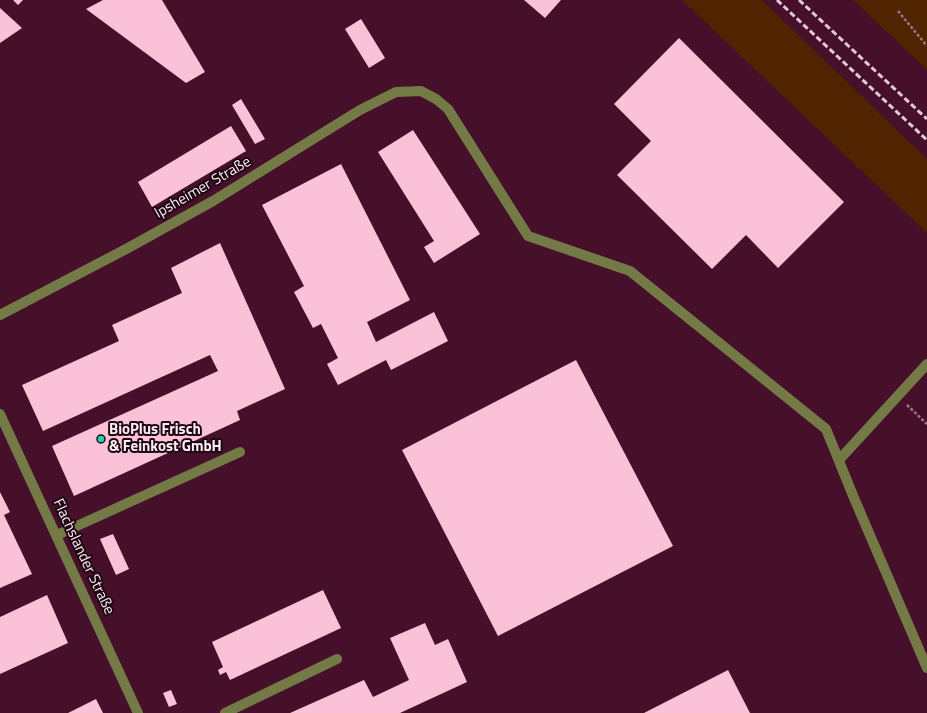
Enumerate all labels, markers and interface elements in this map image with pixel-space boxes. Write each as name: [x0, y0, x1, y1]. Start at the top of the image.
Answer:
street label: Ipsheimer Straße: [152, 153, 254, 223]
place label: BioPlus Frisch & Feinkost GmbH: [109, 421, 222, 456]
marker: BioPlus Frisch & Feinkost GmbH: [96, 434, 106, 444]
street label: Flachslander Straße: [48, 496, 118, 618]

